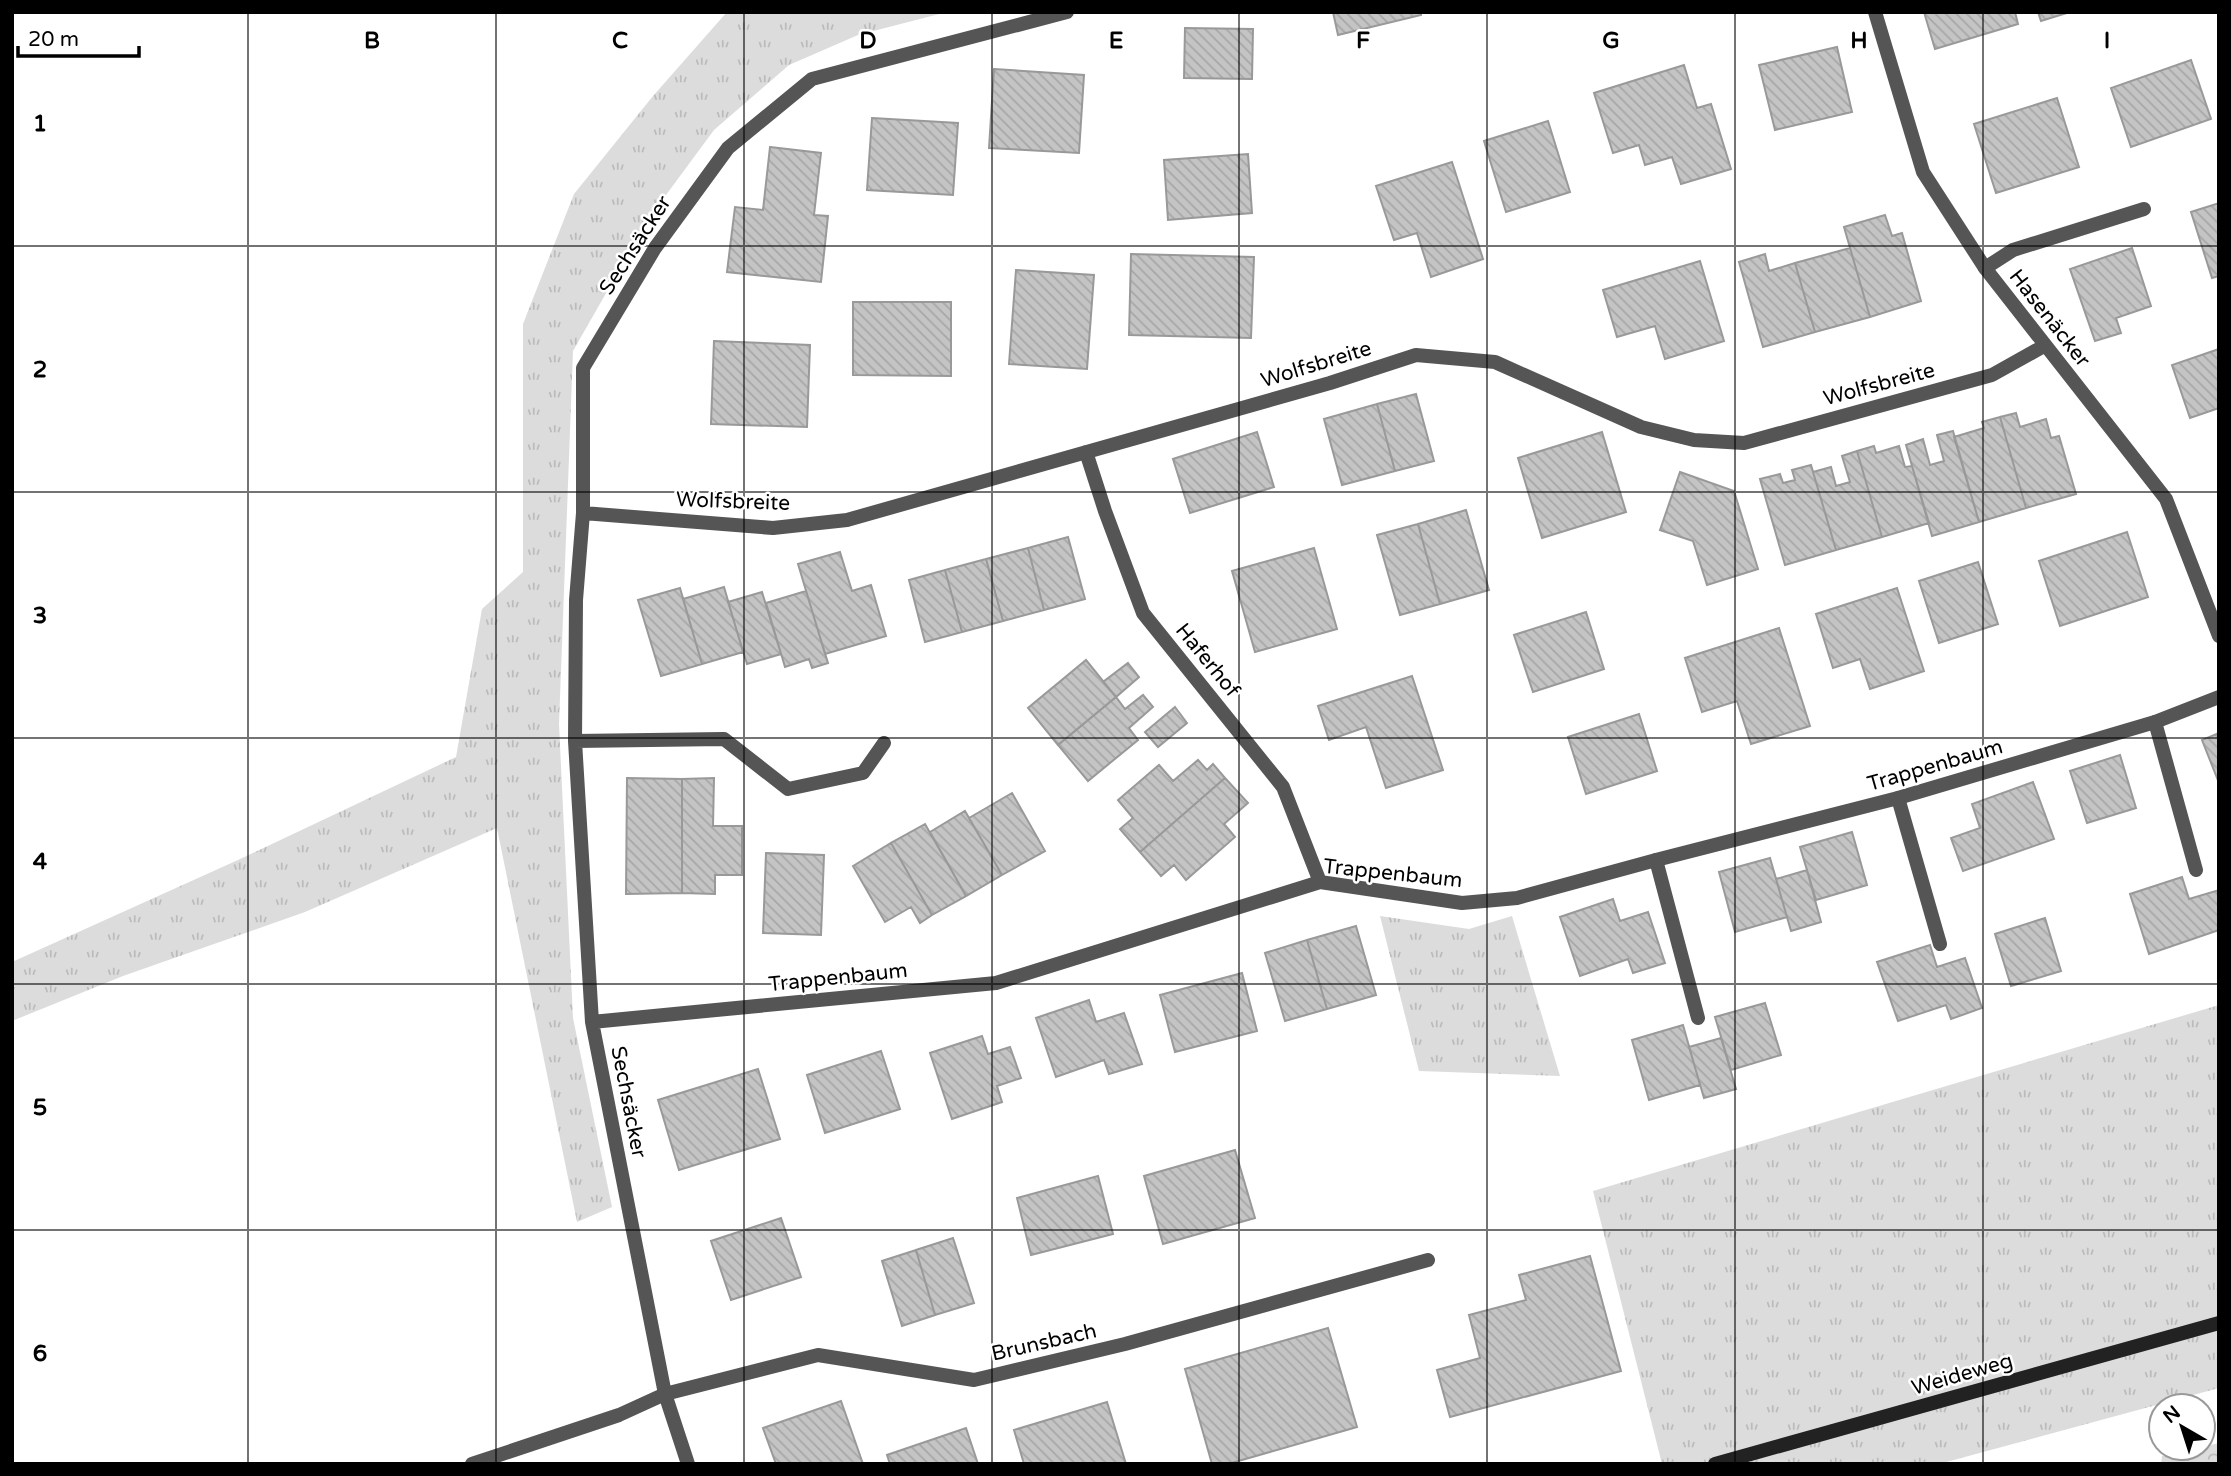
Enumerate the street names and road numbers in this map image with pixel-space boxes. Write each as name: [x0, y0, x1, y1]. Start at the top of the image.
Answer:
street label: Sechsäcker: [594, 191, 677, 299]
street label: Hasenäcker: [2004, 265, 2095, 372]
street label: Wolfsbreite: [1258, 336, 1375, 393]
street label: Wolfsbreite: [1821, 358, 1938, 411]
street label: Wolfsbreite: [675, 487, 791, 516]
street label: Haferhof: [1170, 618, 1245, 702]
street label: Trappenbaum: [1865, 734, 2006, 797]
street label: Trappenbaum: [1322, 854, 1464, 893]
street label: Trappenbaum: [767, 958, 909, 997]
street label: Sechsäcker: [605, 1044, 652, 1160]
street label: Brunsbach: [989, 1318, 1099, 1367]
street label: Weideweg: [1909, 1348, 2016, 1401]

